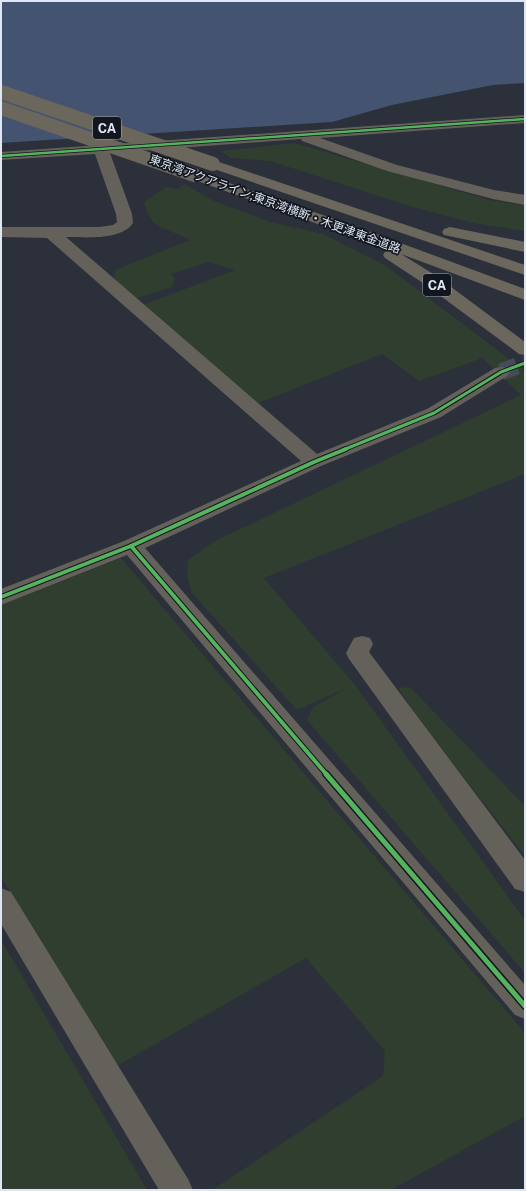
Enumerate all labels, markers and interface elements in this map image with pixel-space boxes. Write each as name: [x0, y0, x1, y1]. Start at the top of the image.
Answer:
road number: CA: [93, 117, 121, 139]
street label: 東京湾アクアライン;東京湾横断・木更津東金道路: [147, 152, 403, 256]
road number: CA: [423, 274, 451, 296]

